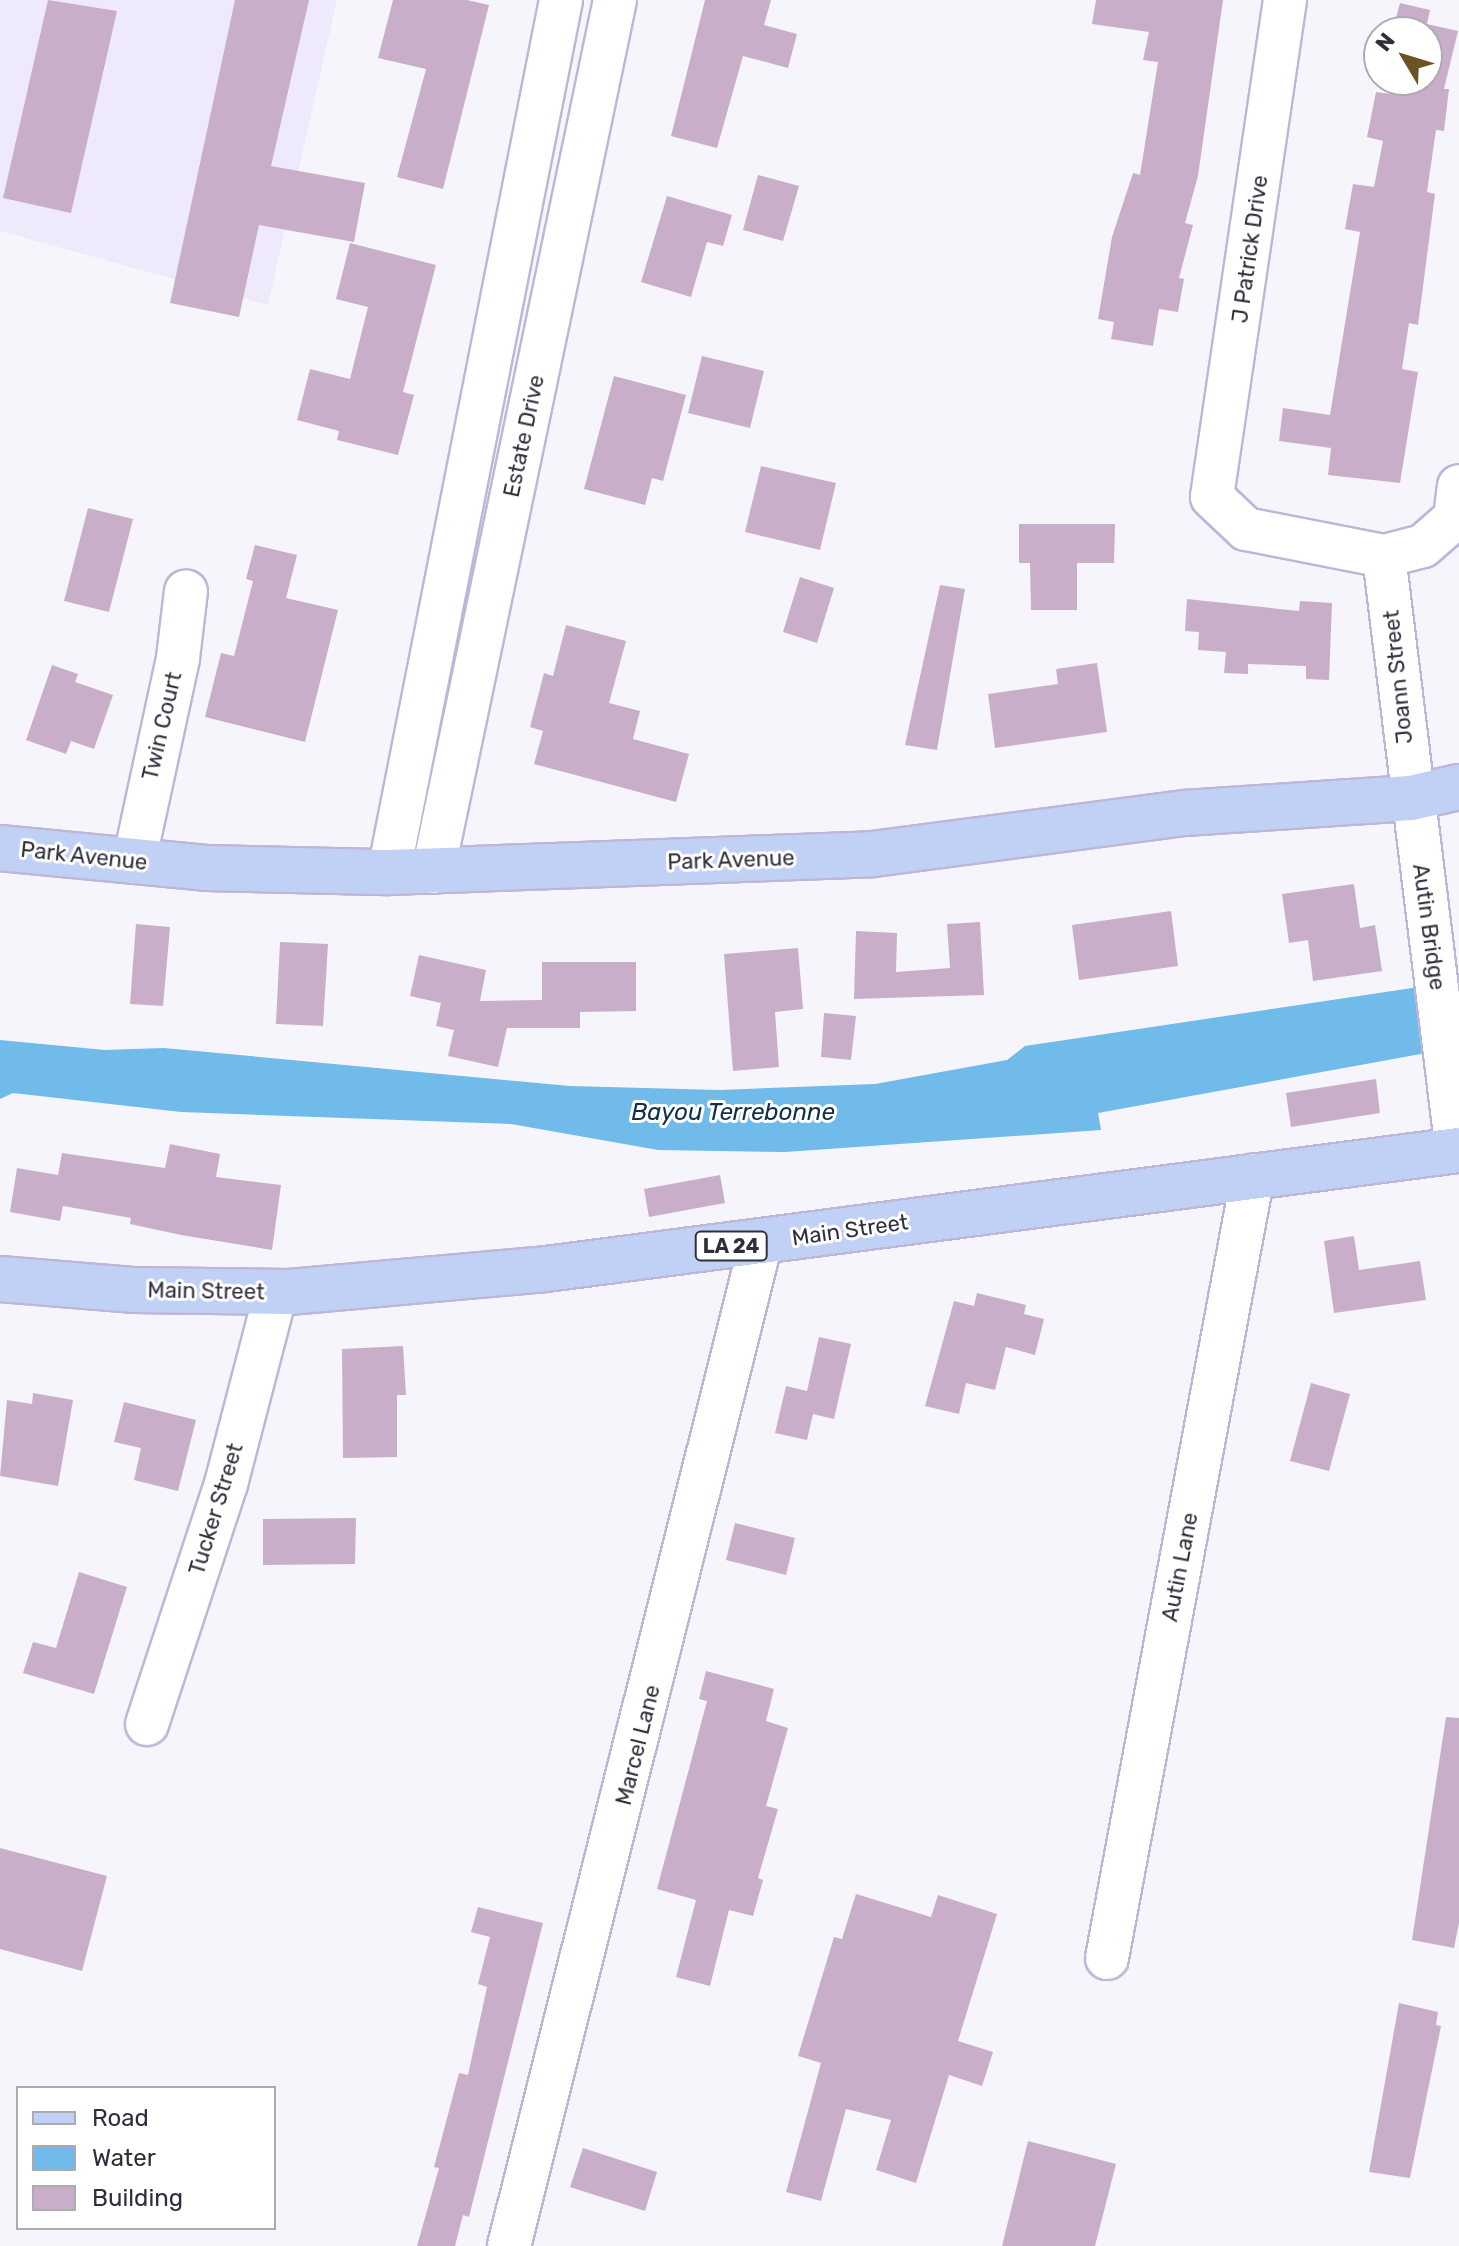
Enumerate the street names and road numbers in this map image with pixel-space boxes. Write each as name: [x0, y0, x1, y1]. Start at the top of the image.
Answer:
street label: J Patrick Drive: [1227, 173, 1273, 325]
street label: Estate Drive: [498, 372, 550, 500]
street label: Joann Street: [1378, 609, 1418, 745]
street label: Twin Court: [137, 669, 187, 783]
street label: Park Avenue: [19, 836, 149, 876]
street label: Park Avenue: [666, 845, 796, 875]
street label: Autin Bridge: [1407, 862, 1451, 992]
street label: Main Street: [790, 1209, 910, 1251]
road number: LA 24: [693, 1230, 769, 1262]
street label: Main Street: [147, 1277, 265, 1305]
street label: Tucker Street: [183, 1440, 249, 1578]
street label: Autin Lane: [1156, 1510, 1204, 1624]
street label: Marcel Lane: [610, 1682, 666, 1808]

